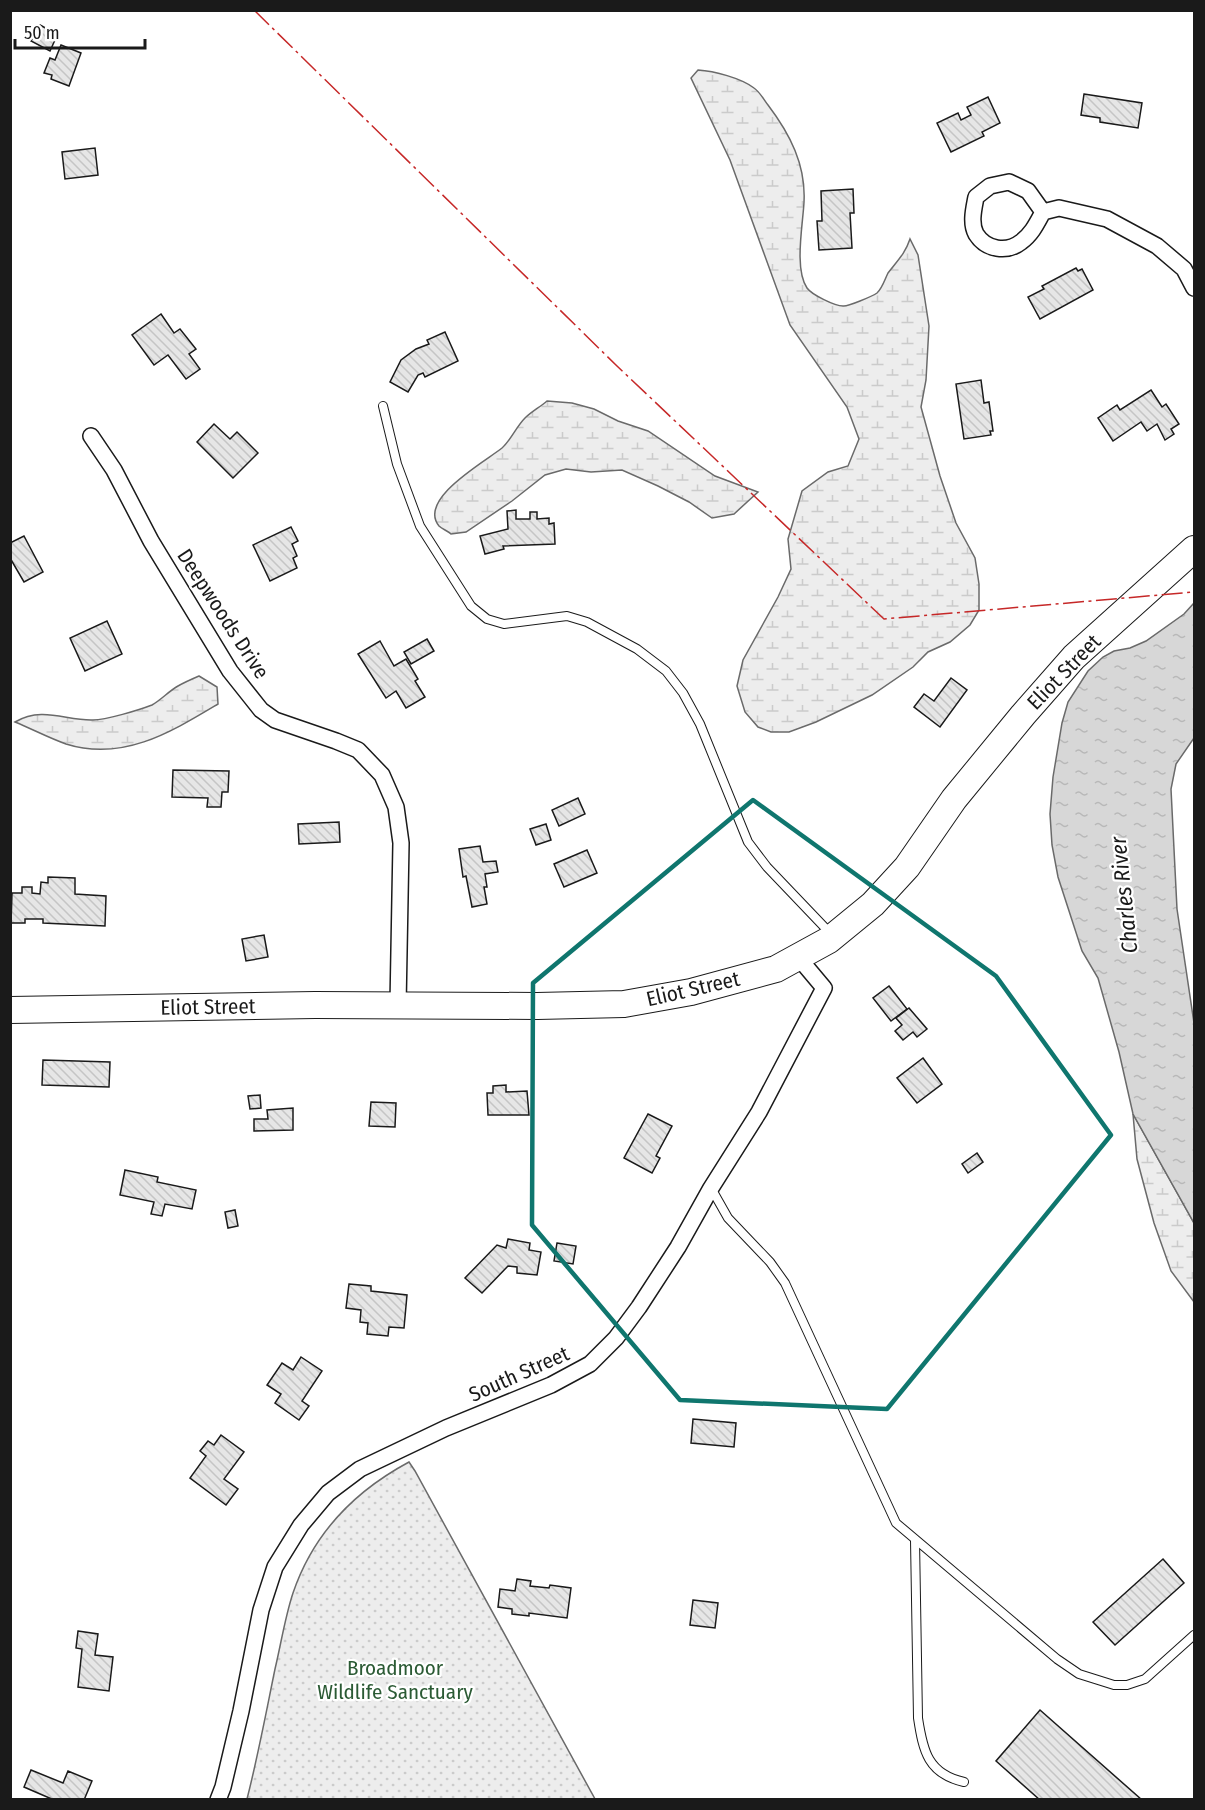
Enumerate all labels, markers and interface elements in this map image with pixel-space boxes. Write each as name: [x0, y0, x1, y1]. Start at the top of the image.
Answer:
scale bar: [15, 12, 146, 50]
text: 50 m: [24, 22, 60, 44]
street label: Deepwoods Drive: [171, 544, 275, 684]
street label: Eliot Street: [1022, 629, 1106, 715]
water label: Charles River: [1104, 834, 1144, 955]
street label: Eliot Street: [644, 966, 742, 1012]
street label: Eliot Street: [160, 993, 256, 1021]
street label: South Street: [465, 1340, 573, 1408]
park label: Broadmoor Wildlife Sanctuary: [317, 1655, 473, 1705]

